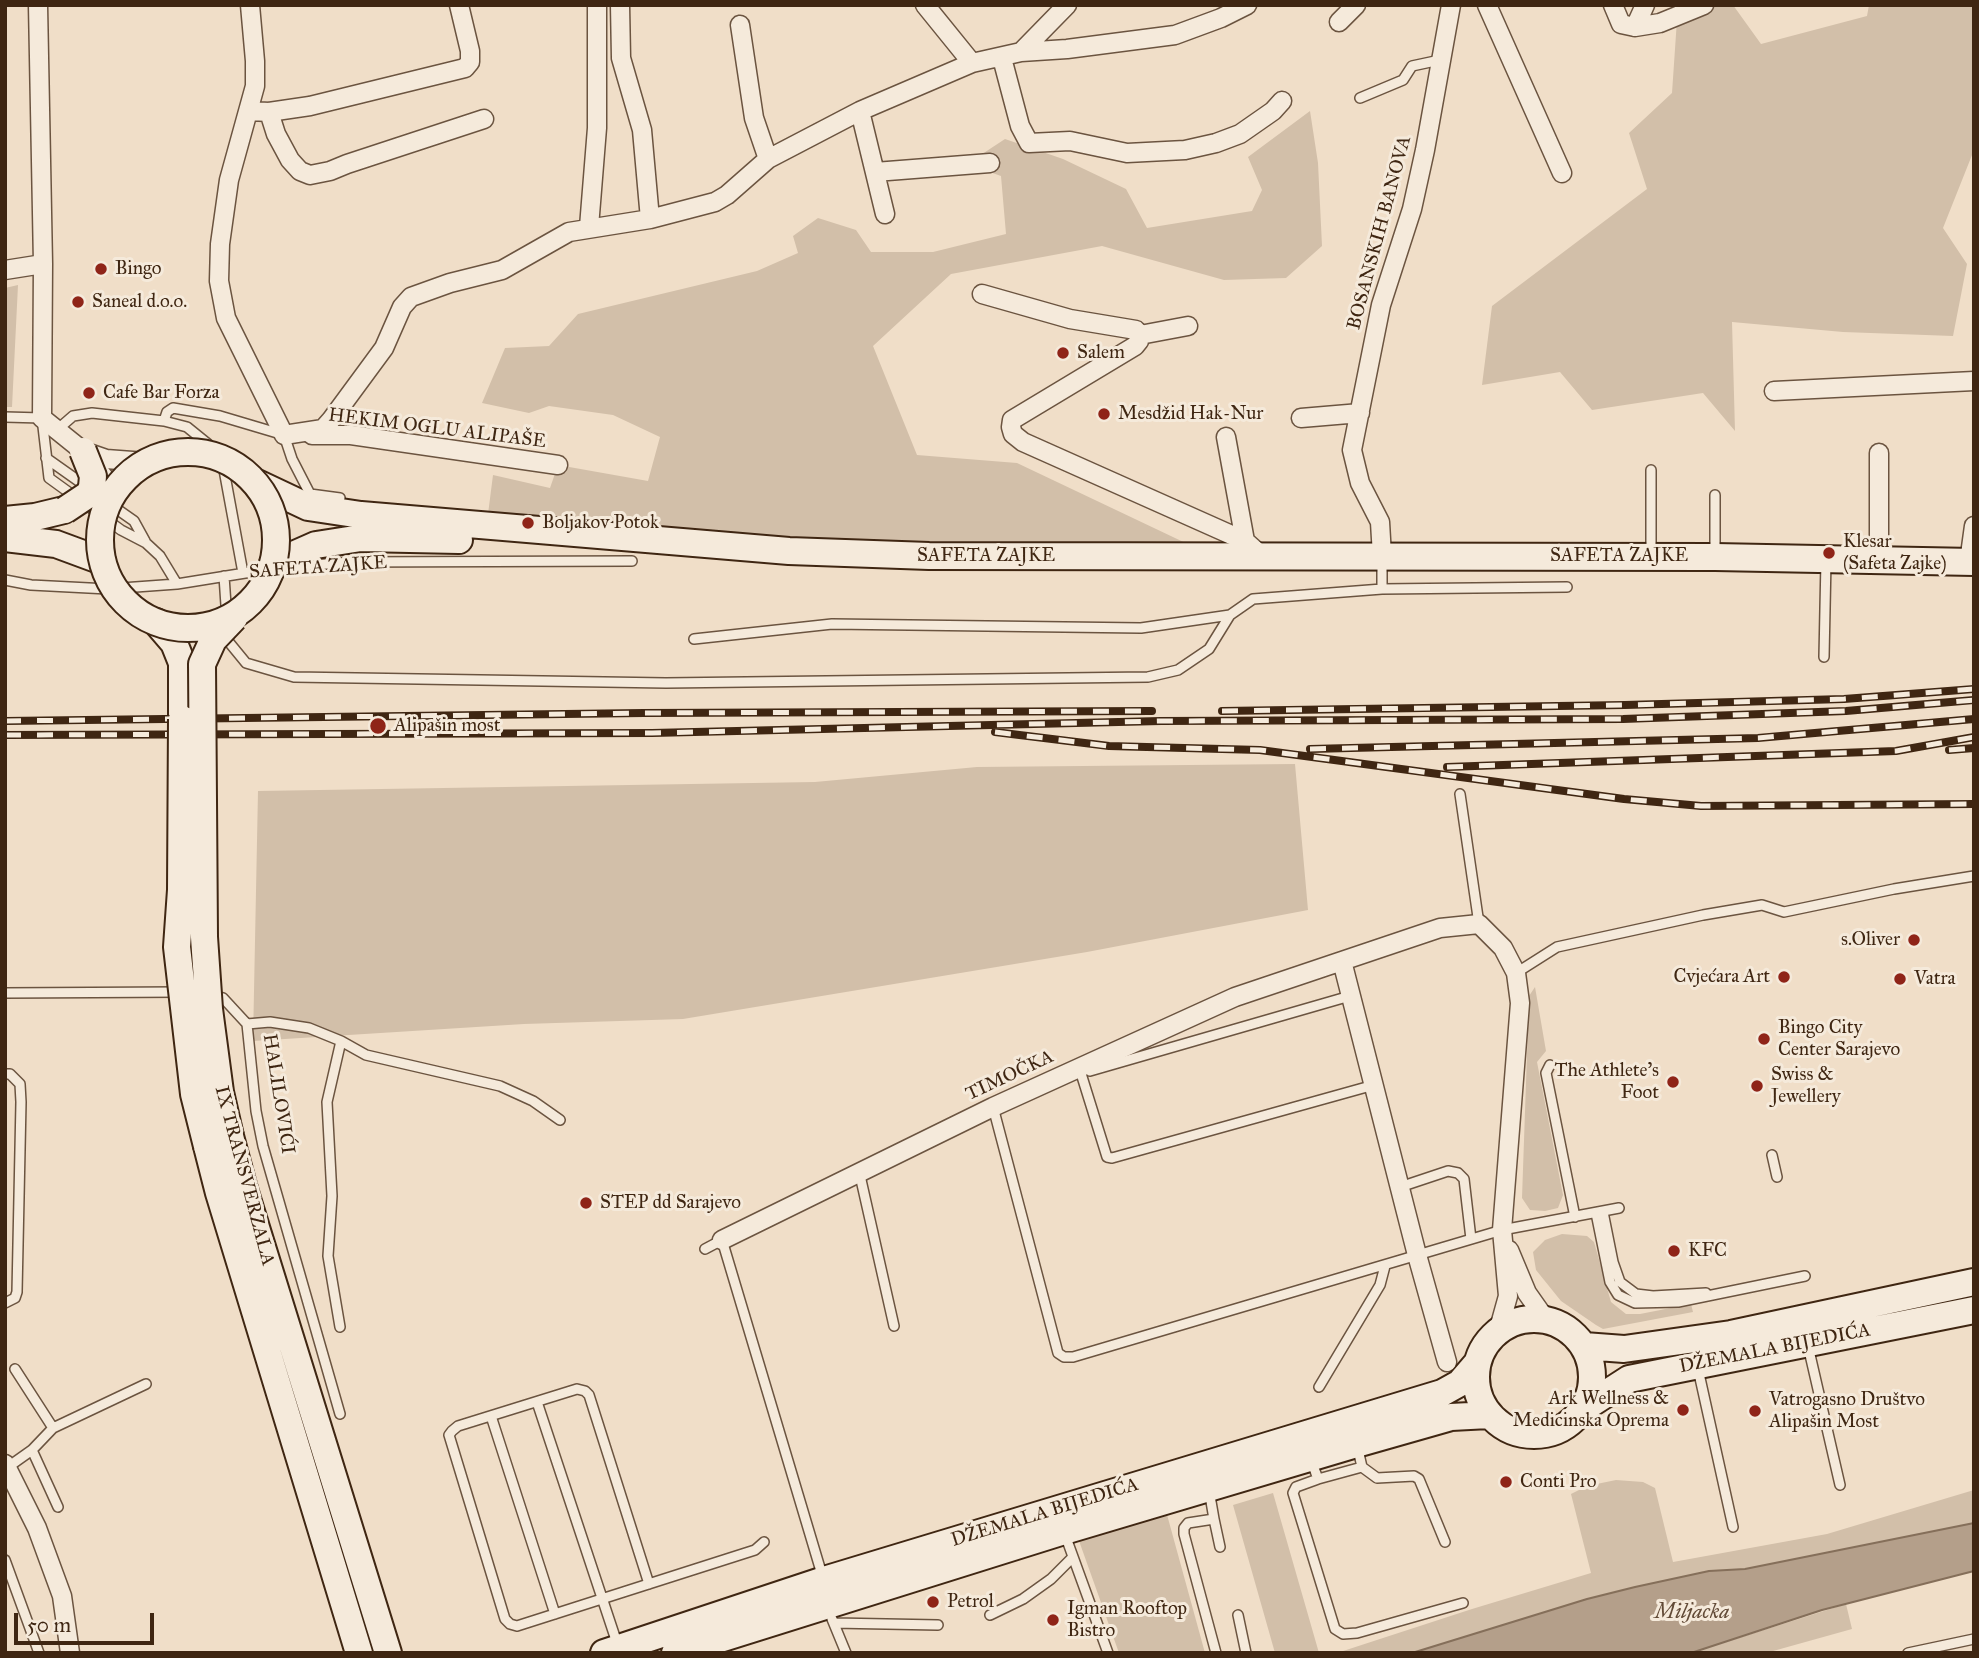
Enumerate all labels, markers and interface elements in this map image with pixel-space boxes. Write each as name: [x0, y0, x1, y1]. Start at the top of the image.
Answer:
street label: BOSANSKIH BANOVA: [1343, 134, 1417, 332]
place label: Bingo: [115, 258, 162, 280]
marker: Bingo: [93, 261, 109, 277]
place label: Saneal d.o.o.: [92, 291, 187, 313]
marker: Saneal d.o.o.: [70, 294, 86, 310]
place label: Salem: [1077, 342, 1125, 364]
marker: Salem: [1055, 345, 1071, 361]
place label: Cafe Bar Forza: [103, 382, 220, 404]
marker: Cafe Bar Forza: [81, 385, 97, 401]
place label: Mesdžid Hak-Nur: [1118, 403, 1263, 425]
street label: HEKIM OGLU ALIPAŠE: [327, 404, 547, 454]
marker: Mesdžid Hak-Nur: [1096, 406, 1112, 422]
place label: Boljakov Potok: [542, 512, 659, 534]
marker: Boljakov Potok: [520, 515, 536, 531]
place label: Klesar (Safeta Zajke): [1843, 531, 1947, 575]
street label: SAFETA ZAJKE: [917, 545, 1055, 567]
street label: SAFETA ZAJKE: [1550, 545, 1688, 567]
marker: Klesar (Safeta Zajke): [1821, 545, 1837, 561]
street label: SAFETA ZAJKE: [248, 552, 388, 584]
place label: Alipašin most: [394, 715, 500, 737]
marker: Alipašin most: [368, 716, 388, 736]
place label: s.Oliver: [1841, 929, 1900, 951]
marker: s.Oliver: [1906, 932, 1922, 948]
place label: Cvjećara Art: [1673, 966, 1770, 988]
place label: Vatra: [1914, 968, 1956, 990]
marker: Cvjećara Art: [1776, 969, 1792, 985]
marker: Vatra: [1892, 971, 1908, 987]
place label: Bingo City Center Sarajevo: [1778, 1017, 1900, 1061]
marker: Bingo City Center Sarajevo: [1756, 1031, 1772, 1047]
street label: HALILOVIĆI: [257, 1032, 299, 1156]
street label: TIMOČKA: [962, 1046, 1058, 1106]
place label: The Athlete's Foot: [1554, 1060, 1659, 1104]
place label: Swiss & Jewellery: [1771, 1064, 1841, 1108]
marker: The Athlete's Foot: [1665, 1074, 1681, 1090]
marker: Swiss & Jewellery: [1749, 1078, 1765, 1094]
street label: IX TRANSVERZALA: [209, 1084, 279, 1268]
place label: STEP dd Sarajevo: [600, 1192, 741, 1214]
marker: STEP dd Sarajevo: [578, 1195, 594, 1211]
place label: KFC: [1688, 1240, 1727, 1262]
marker: KFC: [1666, 1243, 1682, 1259]
street label: DŽEMALA BIJEDIĆA: [1677, 1319, 1873, 1379]
place label: Ark Wellness & Medicinska Oprema: [1513, 1388, 1669, 1432]
place label: Vatrogasno Društvo Alipašin Most: [1769, 1389, 1925, 1433]
marker: Ark Wellness & Medicinska Oprema: [1675, 1402, 1691, 1418]
marker: Vatrogasno Društvo Alipašin Most: [1747, 1403, 1763, 1419]
place label: Conti Pro: [1520, 1471, 1596, 1493]
street label: DŽEMALA BIJEDIĆA: [949, 1474, 1141, 1552]
marker: Conti Pro: [1498, 1474, 1514, 1490]
place label: Petrol: [947, 1591, 994, 1613]
marker: Petrol: [925, 1594, 941, 1610]
scale bar: [18, 1598, 158, 1642]
place label: Igman Rooftop Bistro: [1067, 1598, 1187, 1642]
water label: Miljacka: [1655, 1600, 1729, 1626]
text: 50 m: [27, 1612, 71, 1638]
marker: Igman Rooftop Bistro: [1045, 1612, 1061, 1628]

